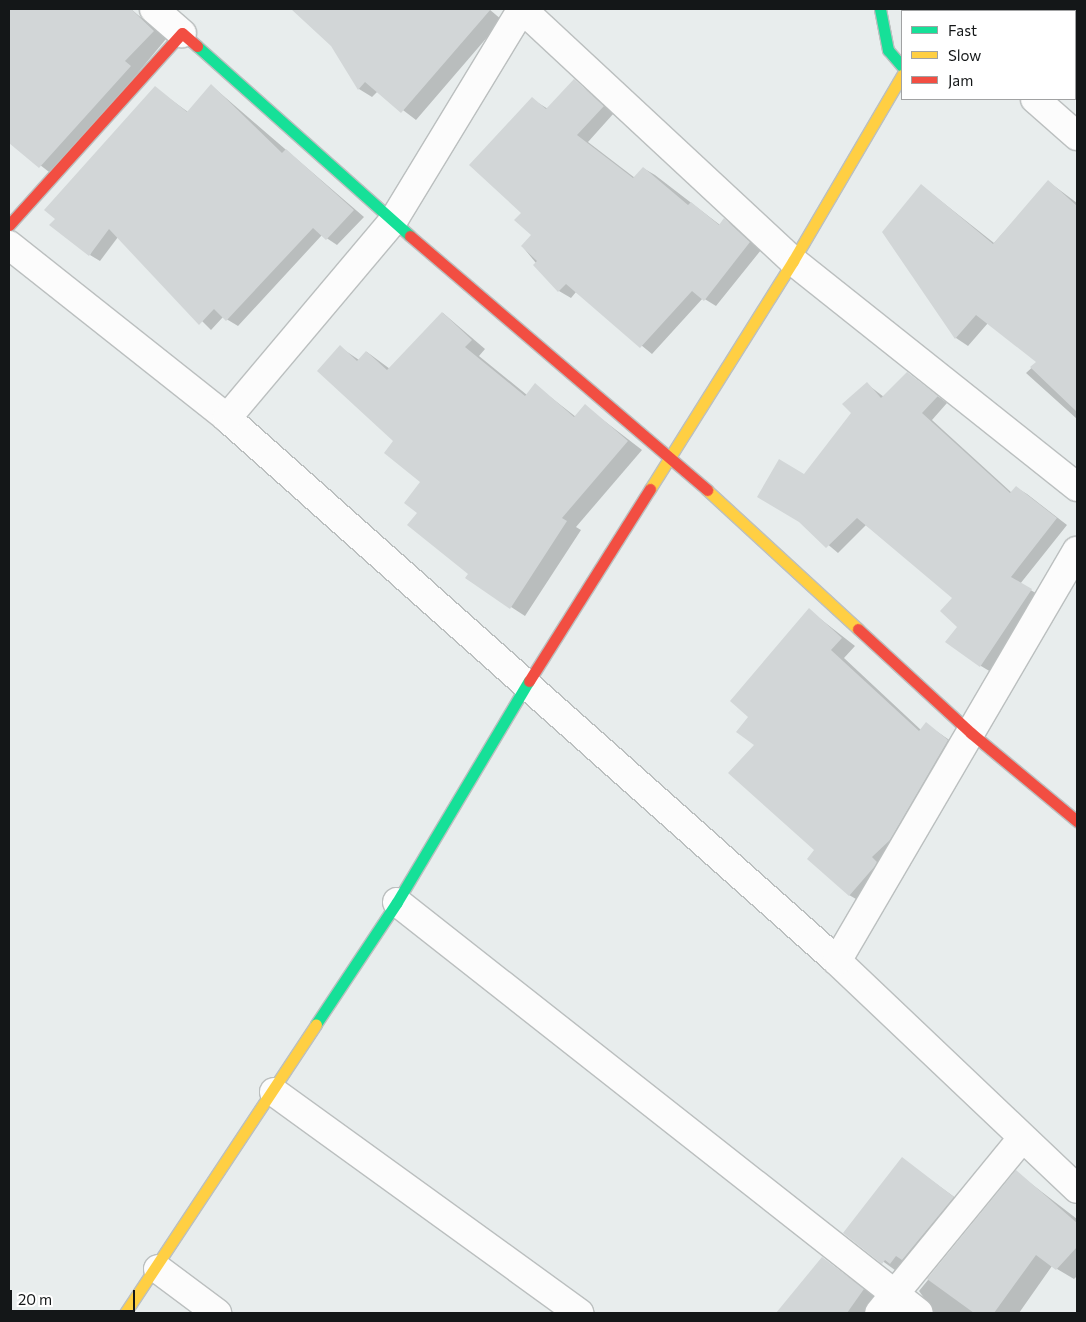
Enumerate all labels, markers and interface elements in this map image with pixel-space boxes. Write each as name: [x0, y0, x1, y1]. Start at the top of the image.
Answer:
legend: [901, 10, 1076, 100]
text: Fast: [948, 21, 977, 39]
text: Slow: [948, 46, 981, 64]
text: Jam: [948, 71, 973, 89]
scale bar: [12, 1280, 138, 1312]
text: 20 m: [18, 1290, 52, 1308]

